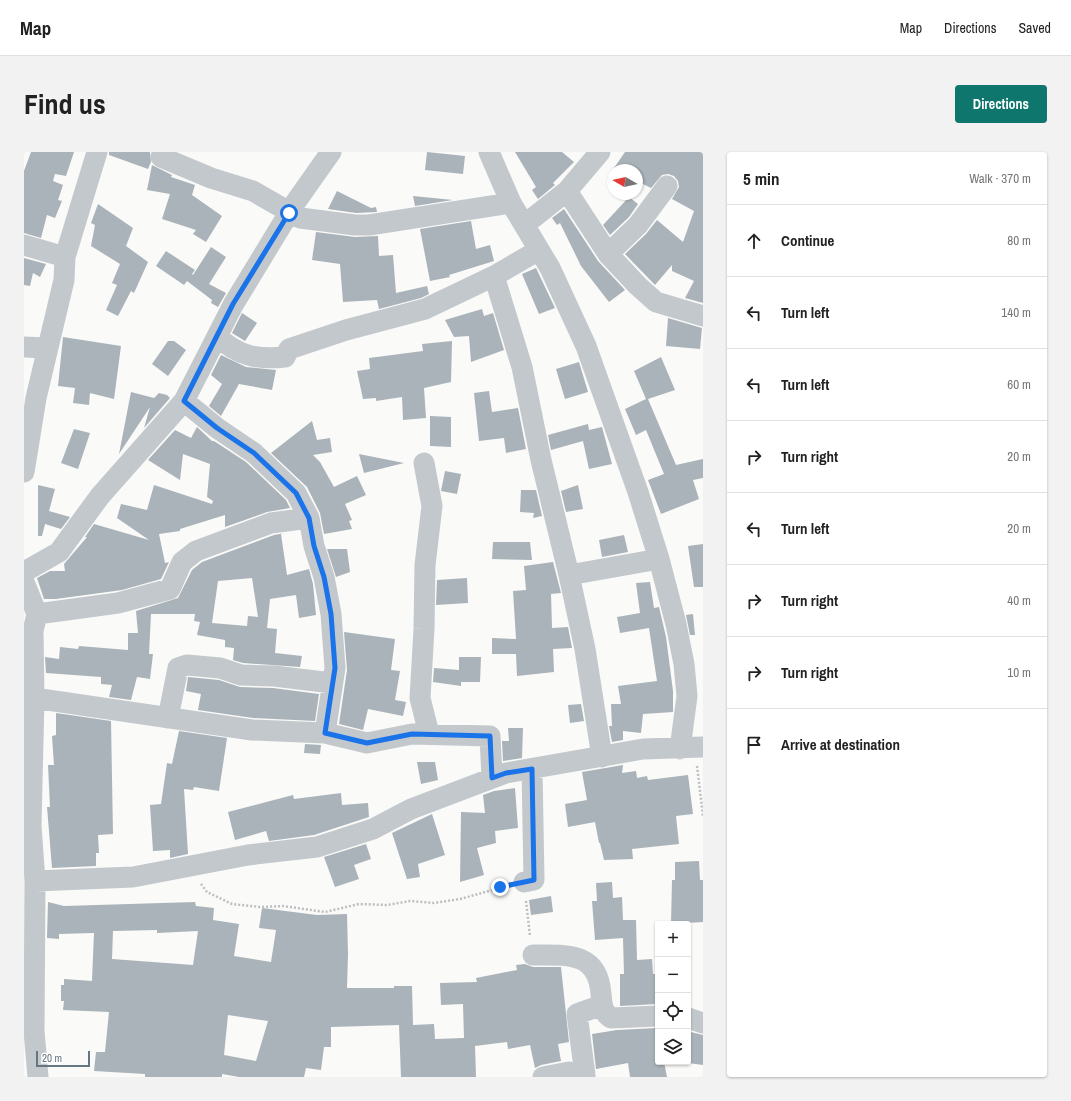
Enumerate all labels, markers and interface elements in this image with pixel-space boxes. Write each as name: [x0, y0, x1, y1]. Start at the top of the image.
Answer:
text: Map: [20, 15, 51, 41]
text: Map: [900, 19, 922, 37]
text: Directions: [944, 19, 996, 37]
text: Saved: [1018, 19, 1051, 37]
text: Find us: [24, 85, 106, 123]
button: Directions: [955, 85, 1047, 123]
north arrow: [607, 164, 643, 200]
text: 5 min: [743, 167, 779, 190]
text: Walk · 370 m: [969, 170, 1031, 187]
route start: [280, 204, 298, 222]
icon: ahead: [743, 230, 765, 252]
text: Continue: [781, 230, 834, 251]
text: 80 m: [1007, 232, 1031, 249]
icon: left: [743, 302, 765, 324]
text: Turn left: [781, 302, 829, 323]
text: 140 m: [1001, 304, 1031, 321]
icon: left: [743, 374, 765, 396]
text: Turn left: [781, 374, 829, 395]
text: 60 m: [1007, 376, 1031, 393]
icon: right: [743, 446, 765, 468]
text: Turn right: [781, 446, 838, 467]
text: 20 m: [1007, 448, 1031, 465]
icon: left: [743, 518, 765, 540]
text: Turn left: [781, 518, 829, 539]
text: 20 m: [1007, 520, 1031, 537]
icon: right: [743, 590, 765, 612]
text: Turn right: [781, 590, 838, 611]
text: 40 m: [1007, 592, 1031, 609]
icon: right: [743, 662, 765, 684]
text: Turn right: [781, 662, 838, 683]
text: 10 m: [1007, 664, 1031, 681]
icon: arrive: [743, 734, 765, 756]
text: Arrive at destination: [781, 734, 900, 755]
route end: [491, 878, 509, 896]
map controls: [655, 921, 691, 1065]
button: +: [655, 921, 691, 957]
button: −: [655, 957, 691, 993]
button: locate: [655, 993, 691, 1029]
button: layers: [655, 1029, 691, 1065]
scale bar: [36, 1049, 90, 1068]
text: 20 m: [42, 1051, 62, 1065]

